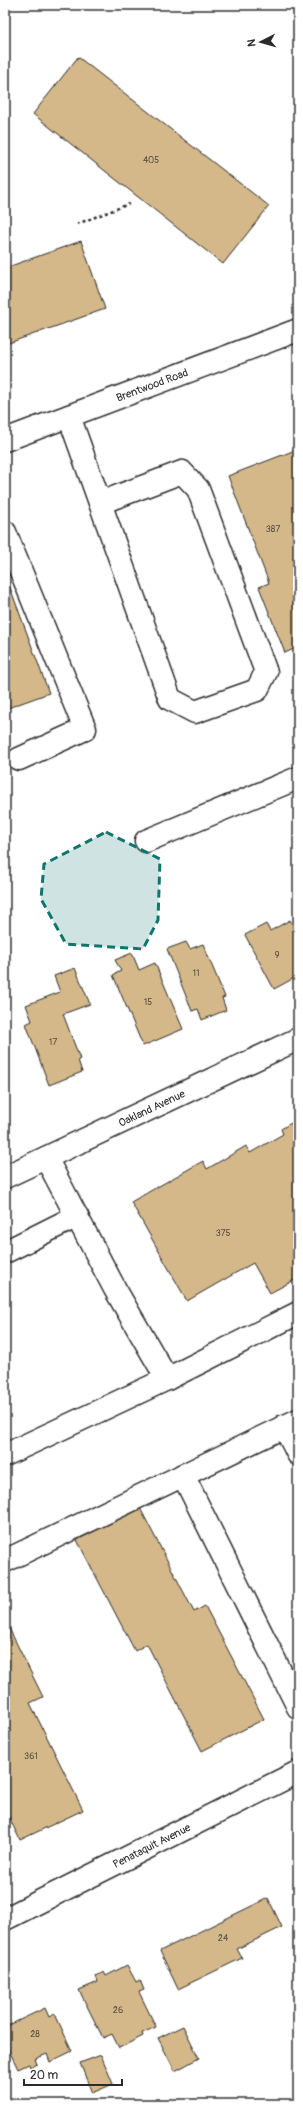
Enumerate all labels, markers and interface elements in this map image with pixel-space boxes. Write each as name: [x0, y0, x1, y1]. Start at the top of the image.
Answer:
north arrow: [241, 22, 281, 62]
text: N: [245, 38, 258, 47]
house number: 405: [143, 155, 159, 166]
street label: Brentwood Road: [114, 365, 190, 404]
house number: 387: [266, 524, 280, 535]
house number: 9: [275, 950, 280, 961]
house number: 11: [192, 968, 200, 979]
house number: 15: [144, 997, 152, 1008]
house number: 17: [49, 1037, 57, 1048]
street label: Oakland Avenue: [116, 1087, 187, 1129]
house number: 375: [216, 1228, 230, 1239]
house number: 361: [24, 1751, 38, 1762]
street label: Penataquit Avenue: [111, 1820, 193, 1870]
house number: 24: [218, 1933, 229, 1944]
house number: 26: [113, 2005, 123, 2016]
house number: 28: [30, 2029, 40, 2040]
scale bar: [24, 2061, 122, 2087]
text: 20 m: [30, 2068, 59, 2083]

